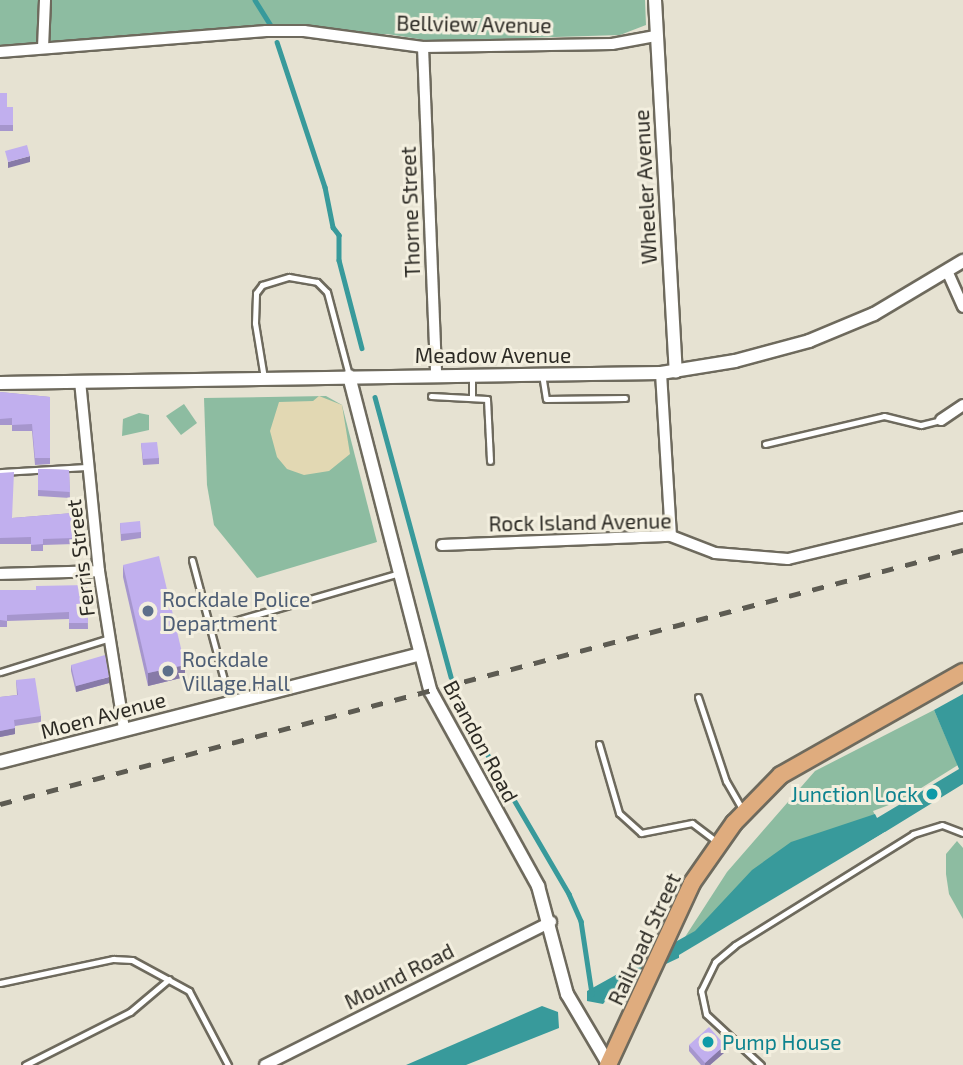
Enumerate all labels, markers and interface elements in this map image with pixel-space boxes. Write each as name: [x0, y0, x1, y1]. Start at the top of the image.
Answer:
street label: Bellview Avenue: [396, 10, 552, 38]
street label: Wheeler Avenue: [628, 109, 662, 265]
street label: Thorne Street: [395, 146, 425, 278]
street label: Meadow Avenue: [414, 342, 572, 368]
street label: Ferris Street: [60, 498, 100, 618]
street label: Rock Island Avenue: [488, 508, 672, 536]
place label: Rockdale Police Department: [162, 586, 310, 636]
marker: Rockdale Police Department: [140, 603, 156, 619]
place label: Rockdale Village Hall: [182, 646, 290, 696]
marker: Rockdale Village Hall: [160, 663, 176, 679]
street label: Brandon Road: [438, 676, 524, 806]
street label: Moen Avenue: [37, 686, 169, 744]
place label: Junction Lock: [791, 781, 918, 807]
marker: Junction Lock: [924, 786, 940, 802]
street label: Railroad Street: [602, 869, 686, 1009]
street label: Mound Road: [340, 938, 458, 1014]
place label: Pump House: [722, 1029, 841, 1055]
marker: Pump House: [700, 1034, 716, 1050]

